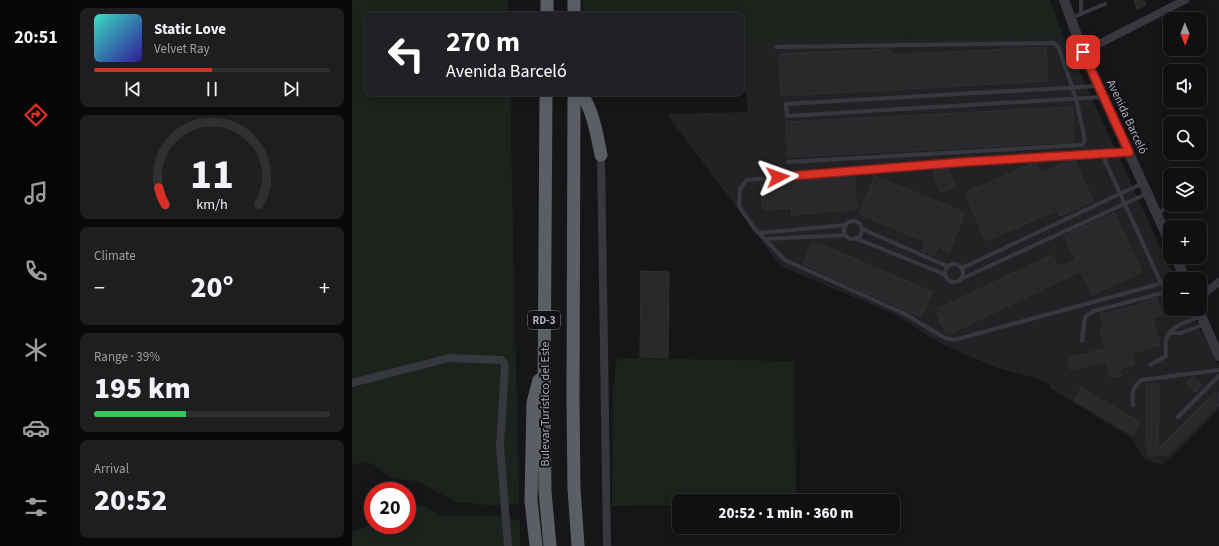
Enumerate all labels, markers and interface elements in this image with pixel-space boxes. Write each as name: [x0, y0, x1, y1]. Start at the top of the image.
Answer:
north arrow: [1163, 12, 1207, 56]
map controls: [1163, 12, 1207, 316]
text: Static Love: [154, 19, 226, 40]
text: 270 m: [446, 22, 520, 62]
text: 20:51: [14, 25, 58, 50]
icon: left: [380, 28, 432, 80]
pin: [1066, 35, 1100, 69]
text: Velvet Ray: [154, 40, 210, 58]
icon: arrive: [1072, 41, 1094, 63]
text: Avenida Barceló: [446, 59, 567, 84]
button: sound: [1163, 64, 1207, 108]
street label: Avenida Barceló: [1102, 77, 1152, 157]
icon: previous: [122, 78, 144, 100]
icon: pause: [201, 78, 223, 100]
icon: next: [280, 78, 302, 100]
icon: directions: [22, 101, 50, 129]
button: search: [1163, 116, 1207, 160]
text: 11: [190, 144, 234, 204]
position arrow: [757, 156, 799, 198]
button: layers: [1163, 168, 1207, 212]
icon: music: [22, 179, 50, 207]
text: km/h: [196, 193, 228, 214]
button: +: [1163, 220, 1207, 264]
text: Climate: [94, 247, 136, 265]
icon: phone: [22, 257, 50, 285]
text: 20°: [190, 266, 234, 309]
text: −: [94, 272, 105, 304]
text: +: [319, 272, 330, 304]
button: −: [1163, 272, 1207, 316]
road number: RD-3: [528, 311, 560, 329]
icon: climate: [22, 336, 50, 364]
street label: Bulevar Turístico del Este: [537, 341, 554, 467]
text: Range · 39%: [94, 348, 160, 366]
text: 195 km: [94, 367, 191, 410]
icon: car: [22, 414, 50, 442]
text: Arrival: [94, 460, 129, 478]
text: 20:52: [94, 479, 167, 522]
speed limit sign: 20: [364, 482, 416, 534]
icon: filters: [22, 493, 50, 521]
text: 20:52 · 1 min · 360 m: [719, 503, 853, 524]

